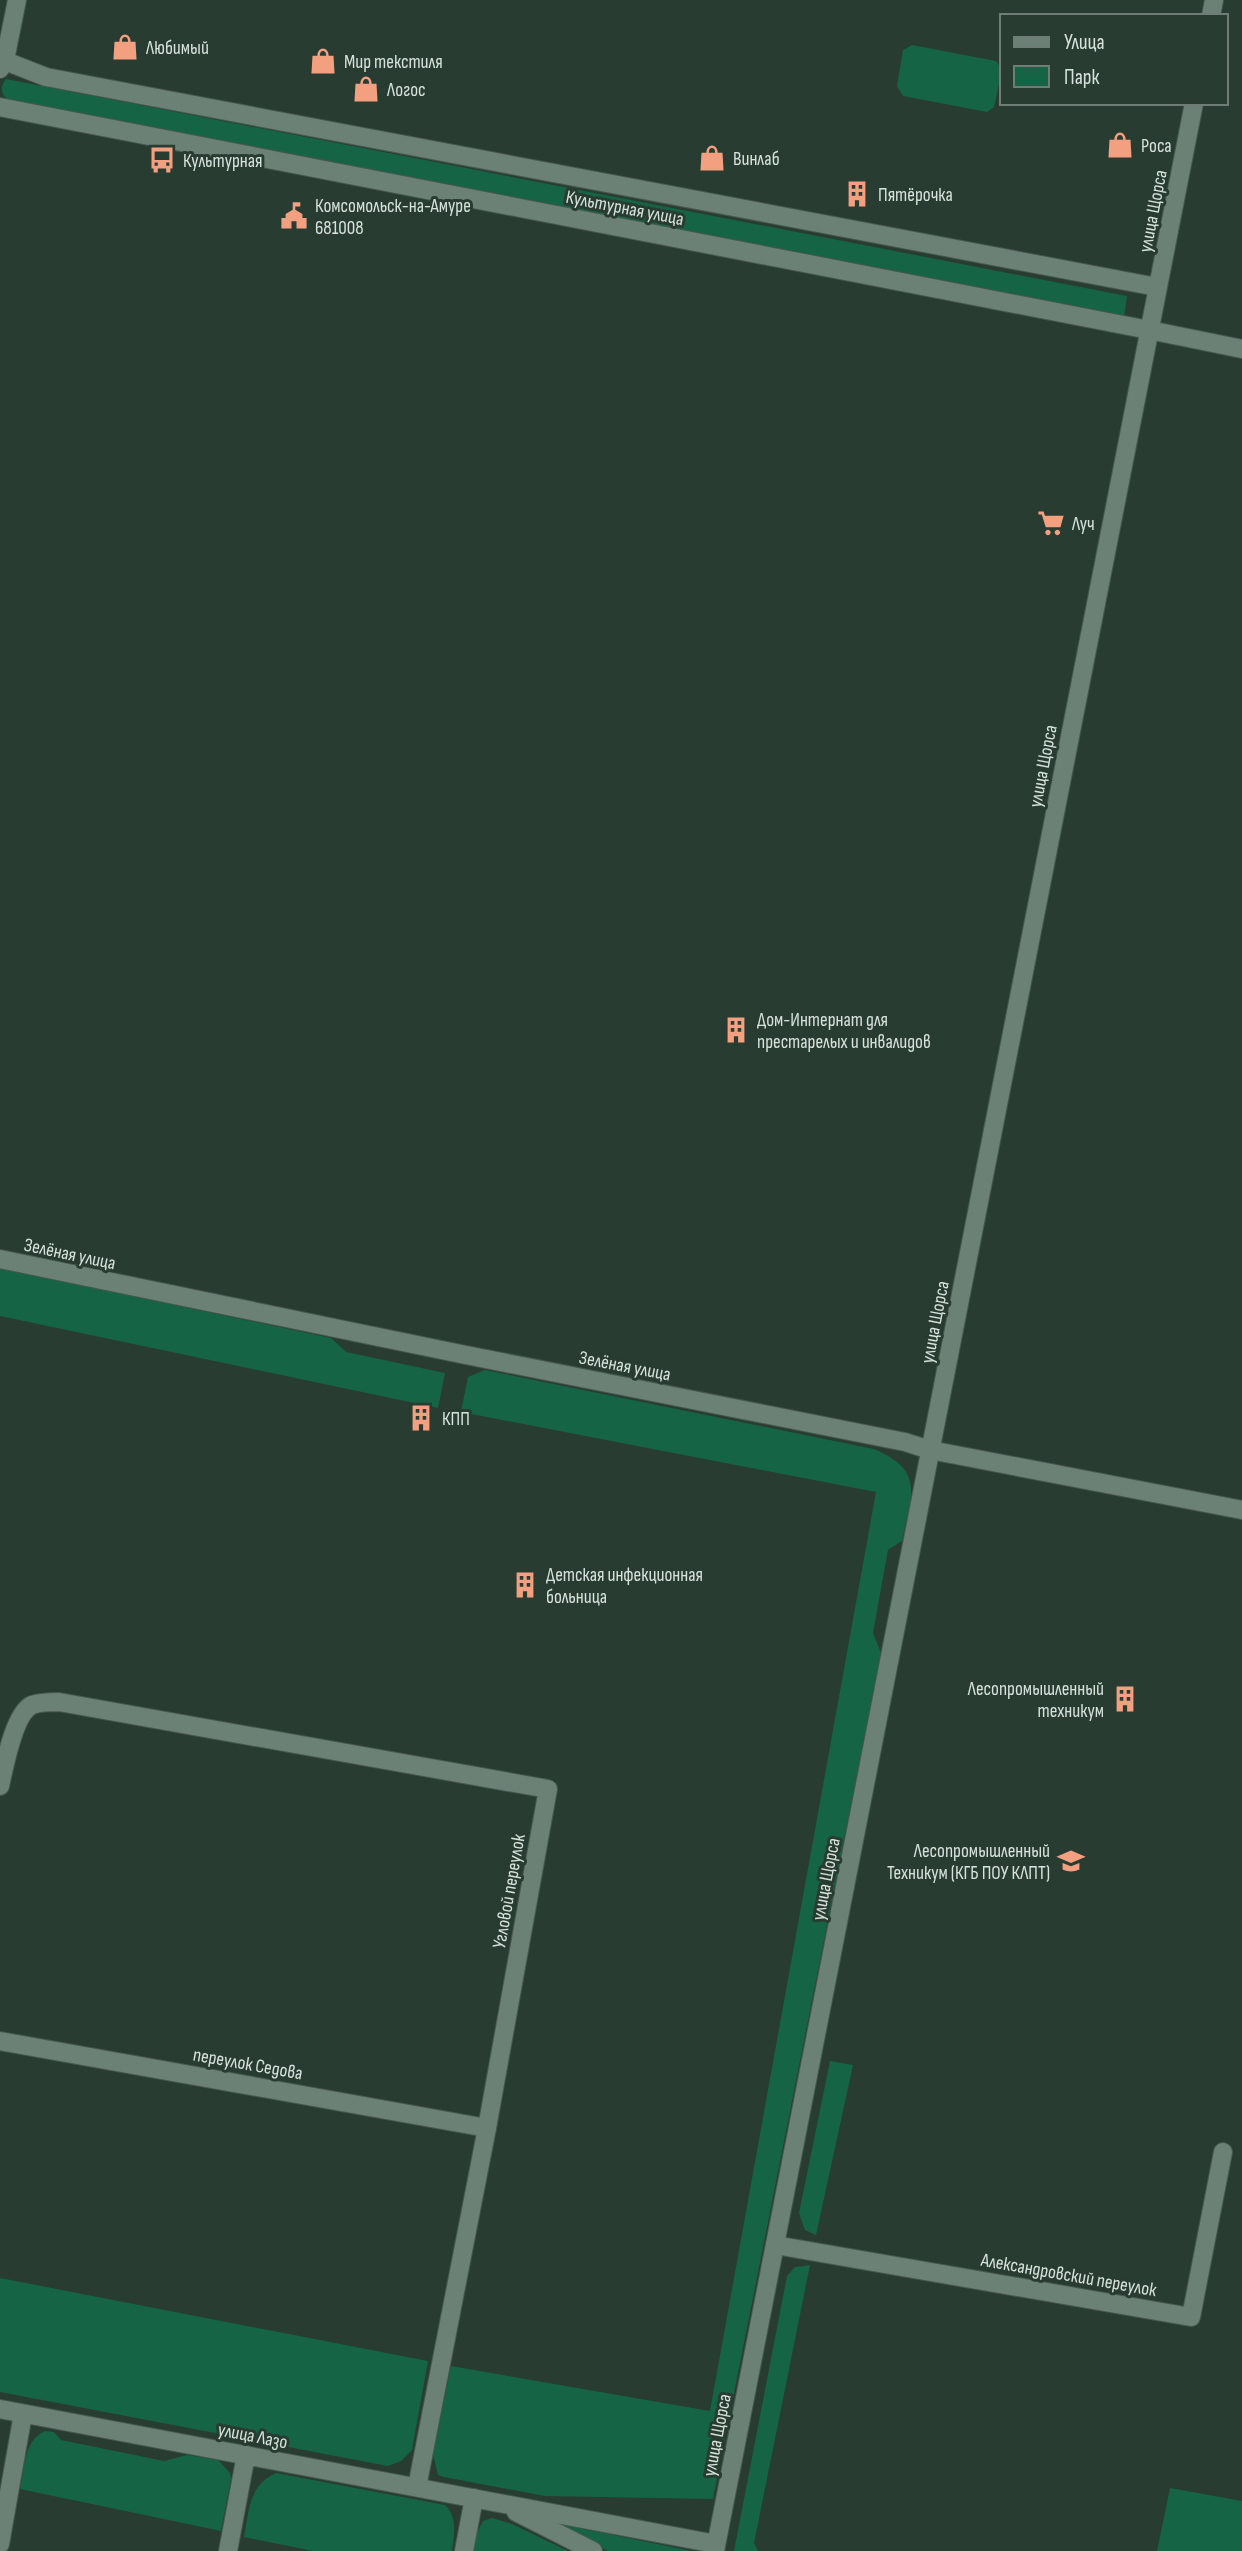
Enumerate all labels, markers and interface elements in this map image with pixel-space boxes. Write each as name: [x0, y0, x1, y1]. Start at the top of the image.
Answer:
legend: [1000, 14, 1228, 105]
text: Улица: [1064, 30, 1105, 55]
shop icon: Любимый: [110, 32, 140, 62]
place label: Любимый: [145, 37, 209, 60]
shop icon: Мир текстиля: [308, 46, 338, 76]
place label: Мир текстиля: [344, 51, 443, 74]
text: Парк: [1064, 65, 1099, 90]
shop icon: Логос: [351, 74, 381, 104]
place label: Логос: [386, 79, 426, 102]
shop icon: Роса: [1105, 130, 1135, 160]
place label: Роса: [1141, 135, 1172, 158]
shop icon: Винлаб: [697, 143, 727, 173]
bus stop icon: Культурная: [147, 145, 177, 175]
place label: Винлаб: [733, 148, 780, 171]
place label: Культурная: [183, 150, 263, 173]
street label: улица Щорса: [1134, 168, 1173, 255]
building icon: Пятёрочка: [842, 179, 872, 209]
place label: Пятёрочка: [878, 184, 953, 207]
street label: Культурная улица: [564, 186, 686, 231]
place label: Комсомольск-на-Амуре 681008: [315, 195, 471, 240]
public building icon: Комсомольск-на-Амуре 681008: [279, 201, 309, 231]
supermarket icon: Луч: [1036, 508, 1066, 538]
place label: Луч: [1071, 513, 1095, 536]
street label: улица Щорса: [1024, 723, 1063, 810]
place label: Дом-Интернат для престарелых и инвалидов: [757, 1009, 931, 1054]
building icon: Дом-Интернат для престарелых и инвалидов: [721, 1015, 751, 1045]
street label: Зелёная улица: [22, 1234, 118, 1275]
street label: улица Щорса: [916, 1279, 955, 1366]
street label: Зелёная улица: [577, 1346, 673, 1387]
building icon: КПП: [406, 1403, 436, 1433]
place label: КПП: [442, 1408, 470, 1431]
place label: Детская инфекционная больница: [546, 1564, 703, 1609]
building icon: Детская инфекционная больница: [510, 1570, 540, 1600]
place label: Лесопромышленный техникум: [967, 1678, 1104, 1723]
building icon: Лесопромышленный техникум: [1110, 1684, 1140, 1714]
street label: Угловой переулок: [488, 1831, 531, 1950]
street label: улица Щорса: [807, 1836, 846, 1923]
place label: Лесопромышленный Техникум (КГБ ПОУ КЛПТ): [887, 1840, 1050, 1885]
school or university icon: Лесопромышленный Техникум (КГБ ПОУ КЛПТ): [1056, 1846, 1086, 1876]
street label: переулок Седова: [191, 2044, 304, 2085]
street label: Александровский переулок: [978, 2249, 1159, 2302]
street label: улица Щорса: [698, 2392, 737, 2479]
street label: улица Лазо: [216, 2418, 289, 2454]

